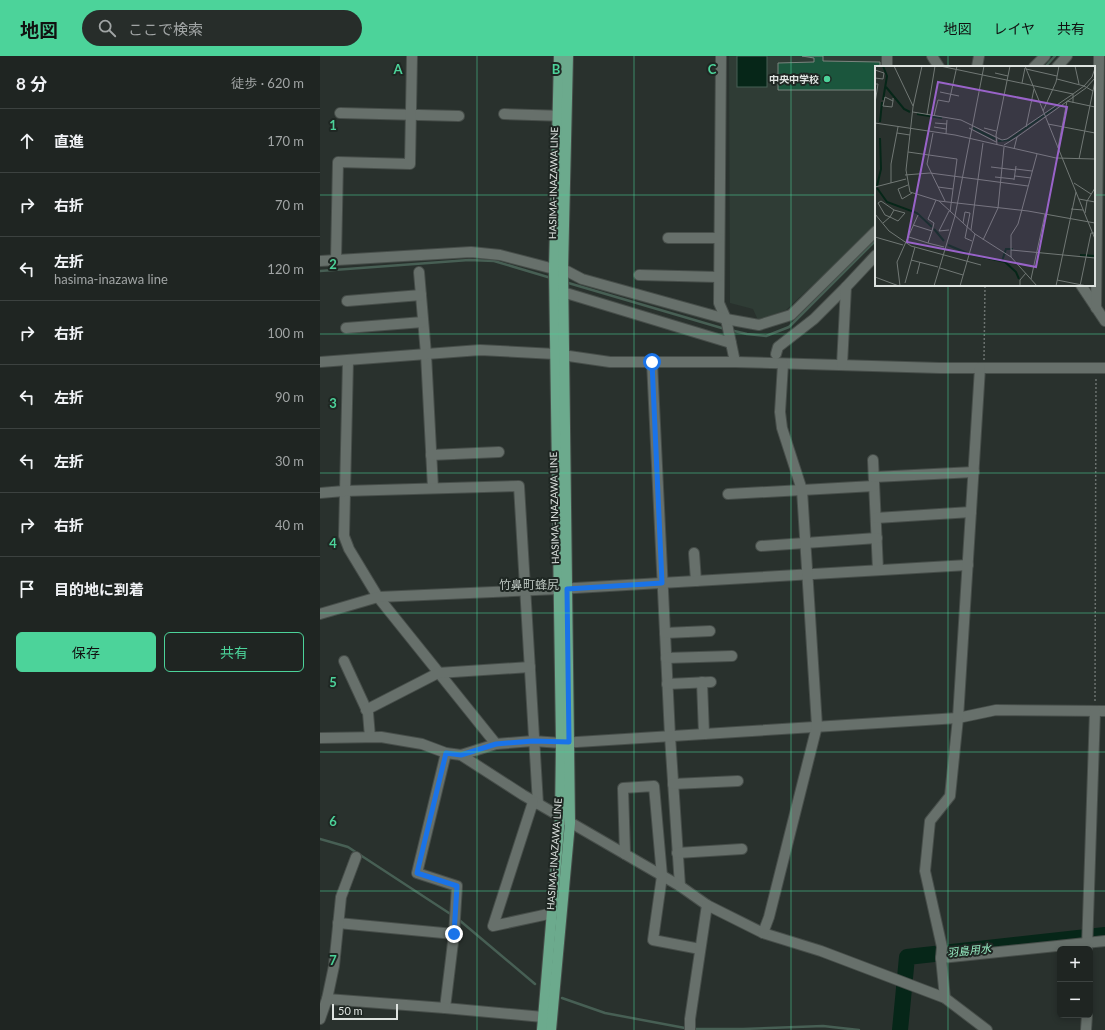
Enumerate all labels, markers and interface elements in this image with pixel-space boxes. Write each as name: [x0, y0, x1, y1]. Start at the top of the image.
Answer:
search box: [82, 10, 362, 46]
icon: search: [96, 17, 118, 39]
text: 地図: [20, 18, 58, 41]
text: ここで検索: [128, 20, 203, 38]
text: 地図: [943, 20, 971, 37]
text: レイヤ: [993, 20, 1035, 37]
text: 共有: [1057, 20, 1085, 37]
text: A: [392, 61, 403, 77]
text: B: [552, 61, 561, 77]
text: C: [708, 61, 717, 77]
inset map: [875, 66, 1095, 286]
text: 8 分: [16, 73, 47, 94]
place label: 中央中学校: [769, 73, 819, 85]
marker: 中央中学校: [822, 74, 832, 84]
text: 徒歩 · 620 m: [231, 75, 304, 91]
text: 1: [329, 117, 337, 133]
street label: HASIMA-INAZAWA LINE: [546, 127, 560, 239]
icon: ahead: [16, 130, 38, 152]
text: 直進: [54, 132, 84, 150]
text: 170 m: [267, 133, 304, 149]
icon: right: [16, 194, 38, 216]
text: 右折: [54, 196, 84, 214]
text: 70 m: [275, 197, 304, 213]
text: 左折: [54, 252, 84, 270]
text: 2: [329, 256, 337, 272]
icon: left: [16, 258, 38, 280]
text: 120 m: [267, 261, 304, 277]
text: hasima-inazawa line: [54, 271, 168, 287]
icon: right: [16, 322, 38, 344]
text: 右折: [54, 324, 84, 342]
text: 100 m: [267, 325, 304, 341]
route start: [643, 353, 661, 371]
icon: left: [16, 386, 38, 408]
text: 左折: [54, 388, 84, 406]
text: 90 m: [275, 389, 304, 405]
text: 3: [329, 395, 337, 411]
icon: left: [16, 450, 38, 472]
text: 左折: [54, 452, 84, 470]
street label: HASIMA-INAZAWA LINE: [547, 452, 561, 564]
text: 30 m: [275, 453, 304, 469]
icon: right: [16, 514, 38, 536]
text: 右折: [54, 516, 84, 534]
text: 40 m: [275, 517, 304, 533]
text: 4: [329, 535, 337, 551]
district label: 竹鼻町蜂尻: [499, 577, 559, 592]
icon: arrive: [16, 578, 38, 600]
text: 目的地に到着: [54, 580, 144, 598]
button: 保存: [16, 632, 156, 672]
button: 共有: [164, 632, 304, 672]
text: 5: [329, 674, 337, 690]
street label: HASIMA-INAZAWA LINE: [544, 797, 564, 910]
text: 6: [329, 813, 337, 829]
route end: [445, 925, 463, 943]
water label: 羽島用水: [946, 941, 993, 959]
map controls: [1057, 946, 1093, 1018]
button: +: [1057, 946, 1093, 982]
text: 7: [329, 952, 337, 968]
button: −: [1057, 982, 1093, 1018]
scale bar: [332, 1002, 398, 1021]
text: 50 m: [338, 1004, 363, 1017]

